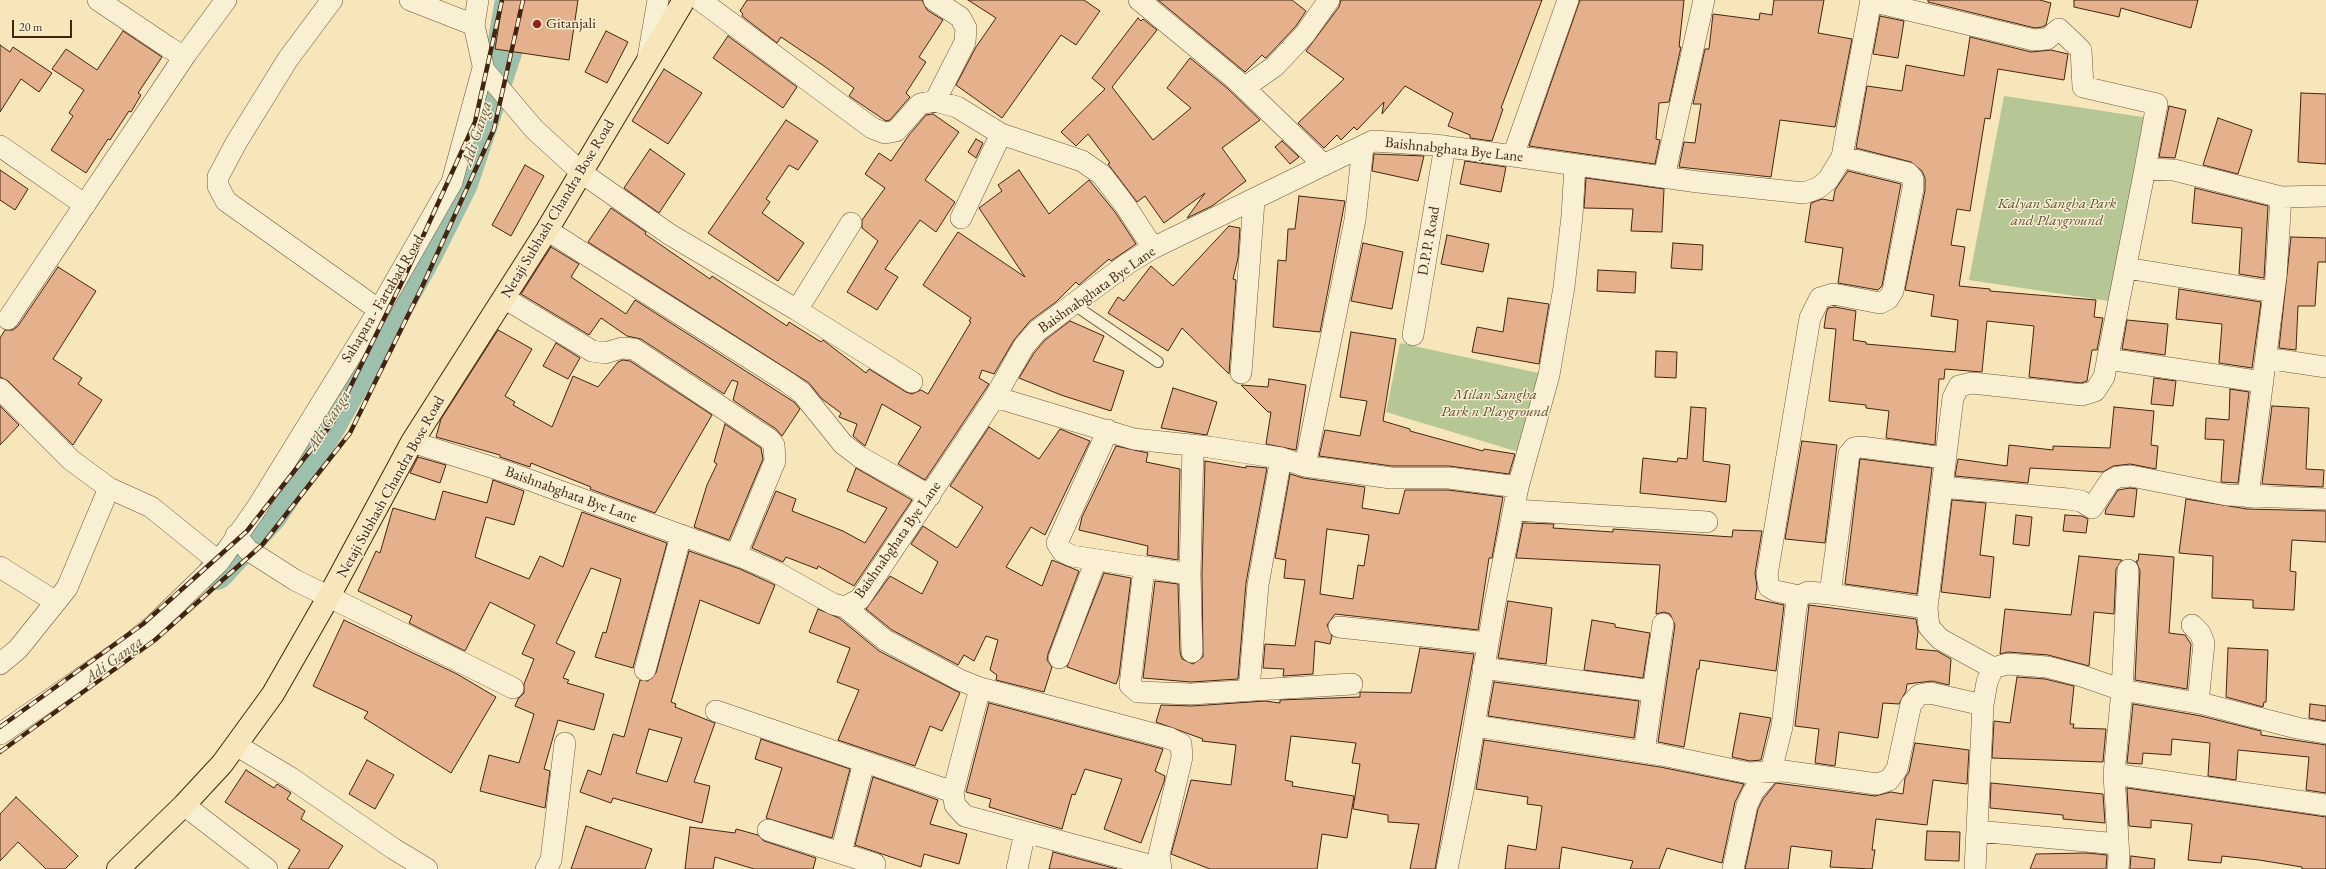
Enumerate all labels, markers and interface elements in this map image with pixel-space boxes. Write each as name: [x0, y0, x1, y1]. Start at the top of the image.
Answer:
scale bar: [14, 12, 74, 38]
place label: Gitanjali: [546, 15, 596, 33]
marker: Gitanjali: [531, 18, 543, 30]
text: 20 m: [19, 19, 42, 35]
water label: Adi Ganga: [457, 99, 497, 169]
street label: Netaji Subhash Chandra Bose Road: [497, 116, 619, 302]
street label: Baishnabghata Bye Lane: [1384, 134, 1524, 166]
park label: Kalyan Sangha Park and Playground: [1998, 195, 2116, 230]
street label: D.P.P. Road: [1414, 205, 1444, 277]
street label: Sahapara - Fartabad Road: [338, 232, 428, 366]
street label: Baishnabghata Bye Lane: [1035, 243, 1159, 337]
park label: Milan Sangha Park n Playground: [1441, 386, 1549, 421]
water label: Adi Ganga: [303, 387, 355, 455]
street label: Netaji Subhash Chandra Bose Road: [333, 393, 449, 581]
street label: Baishnabghata Bye Lane: [503, 463, 639, 527]
street label: Baishnabghata Bye Lane: [851, 478, 945, 602]
water label: Adi Ganga: [81, 632, 147, 688]

